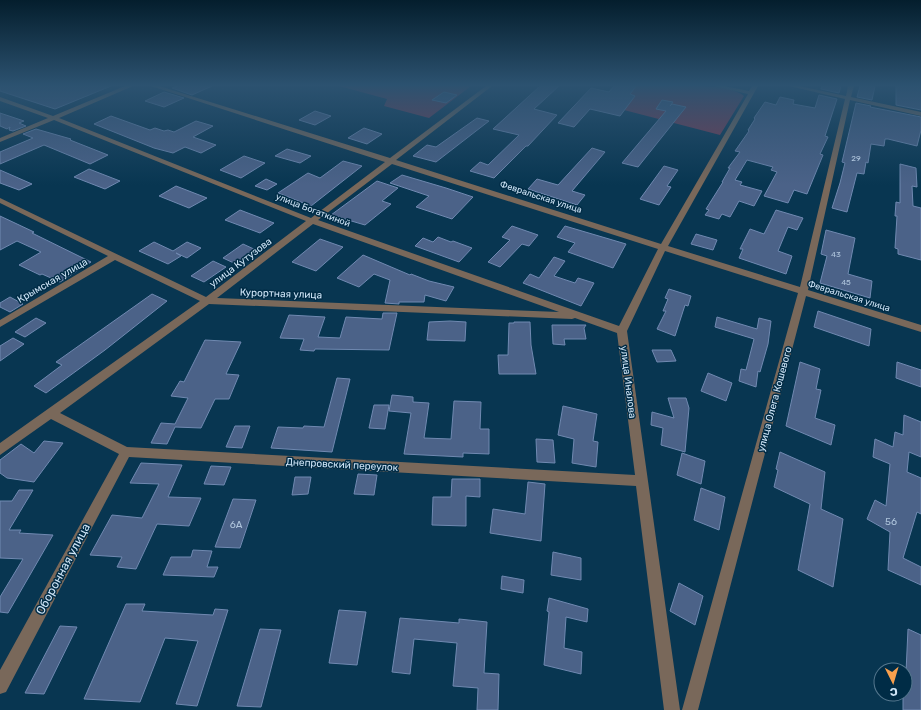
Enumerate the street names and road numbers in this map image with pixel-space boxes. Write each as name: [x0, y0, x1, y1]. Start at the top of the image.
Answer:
street label: Февральская улица: [499, 179, 583, 215]
street label: улица Богаткиной: [274, 191, 352, 229]
street label: улица Кутузова: [207, 235, 274, 290]
street label: Крымская улица: [15, 256, 90, 306]
street label: Февральская улица: [807, 279, 891, 313]
street label: Курортная улица: [240, 287, 322, 301]
street label: улица Иналова: [618, 345, 638, 419]
street label: улица Олега Кошевого: [755, 345, 795, 453]
street label: Днепровский переулок: [285, 456, 399, 474]
street label: Оборонная улица: [33, 521, 93, 617]

